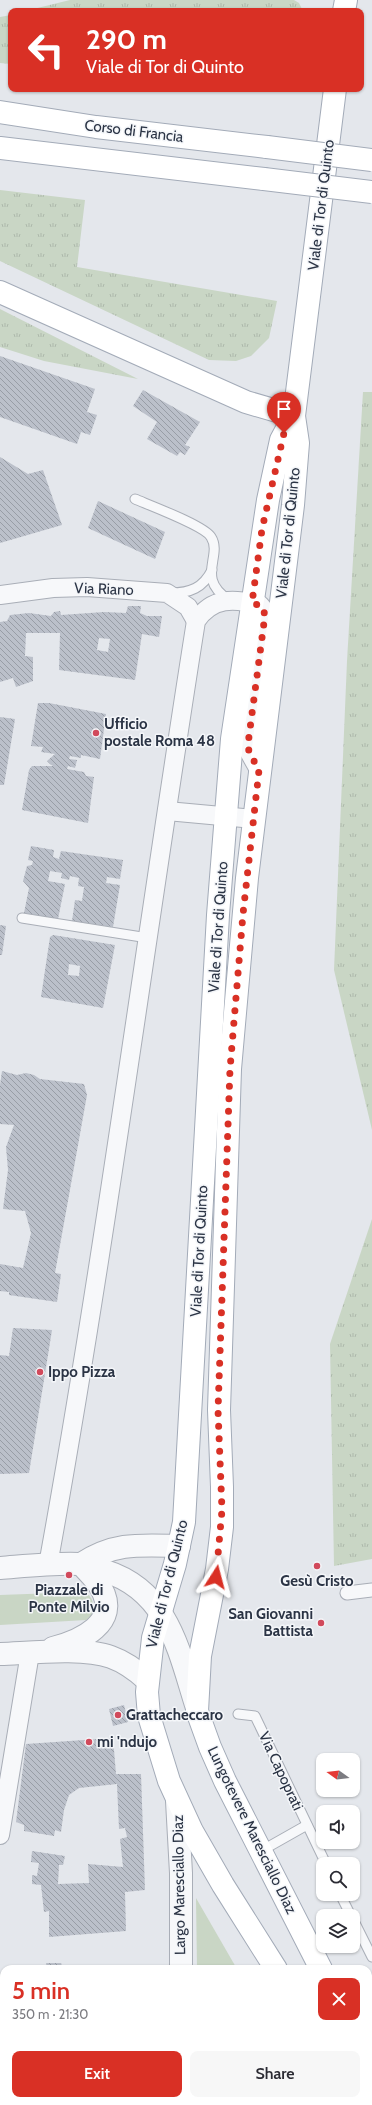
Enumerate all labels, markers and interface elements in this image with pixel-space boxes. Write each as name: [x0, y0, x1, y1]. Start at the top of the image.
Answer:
text: 290 m: [86, 22, 167, 56]
icon: left: [20, 24, 72, 76]
text: Viale di Tor di Quinto: [86, 56, 244, 78]
street label: Corso di Francia: [84, 116, 185, 146]
street label: Viale di Tor di Quinto: [304, 139, 338, 271]
pin: [267, 392, 301, 433]
icon: arrive: [273, 398, 295, 420]
street label: Viale di Tor di Quinto: [272, 467, 304, 599]
street label: Via Riano: [74, 579, 134, 599]
place label: Ufficio postale Roma 48: [104, 715, 215, 750]
marker: Ufficio postale Roma 48: [91, 728, 101, 738]
street label: Viale di Tor di Quinto: [204, 861, 232, 993]
street label: Viale di Tor di Quinto: [187, 1185, 211, 1317]
place label: Ippo Pizza: [48, 1363, 116, 1381]
marker: Ippo Pizza: [35, 1367, 45, 1377]
street label: Viale di Tor di Quinto: [142, 1518, 192, 1650]
position arrow: [195, 1556, 237, 1598]
marker: Gesù Cristo: [312, 1561, 322, 1571]
marker: Piazzale di Ponte Milvio: [64, 1570, 74, 1580]
place label: Gesù Cristo: [280, 1572, 354, 1590]
place label: Piazzale di Ponte Milvio: [28, 1581, 110, 1616]
place label: San Giovanni Battista: [228, 1605, 314, 1640]
marker: San Giovanni Battista: [316, 1618, 326, 1628]
place label: Grattacheccaro: [126, 1706, 224, 1724]
marker: Grattacheccaro: [113, 1710, 123, 1720]
street label: Via Capoprati: [255, 1729, 307, 1813]
place label: mi 'ndujo: [97, 1733, 157, 1751]
marker: mi 'ndujo: [84, 1737, 94, 1747]
street label: Lungotevere Maresciallo Diaz: [204, 1743, 300, 1917]
north arrow: [316, 1753, 360, 1797]
map controls: [316, 1753, 360, 1953]
button: sound: [316, 1805, 360, 1849]
street label: Largo Maresciallo Diaz: [169, 1815, 189, 1955]
button: search: [316, 1857, 360, 1901]
button: layers: [316, 1909, 360, 1953]
text: 5 min: [12, 1976, 70, 2005]
button: close: [318, 1978, 360, 2020]
text: 350 m · 21:30: [12, 2006, 88, 2022]
button: Exit: [12, 2051, 182, 2097]
button: Share: [190, 2051, 360, 2097]

